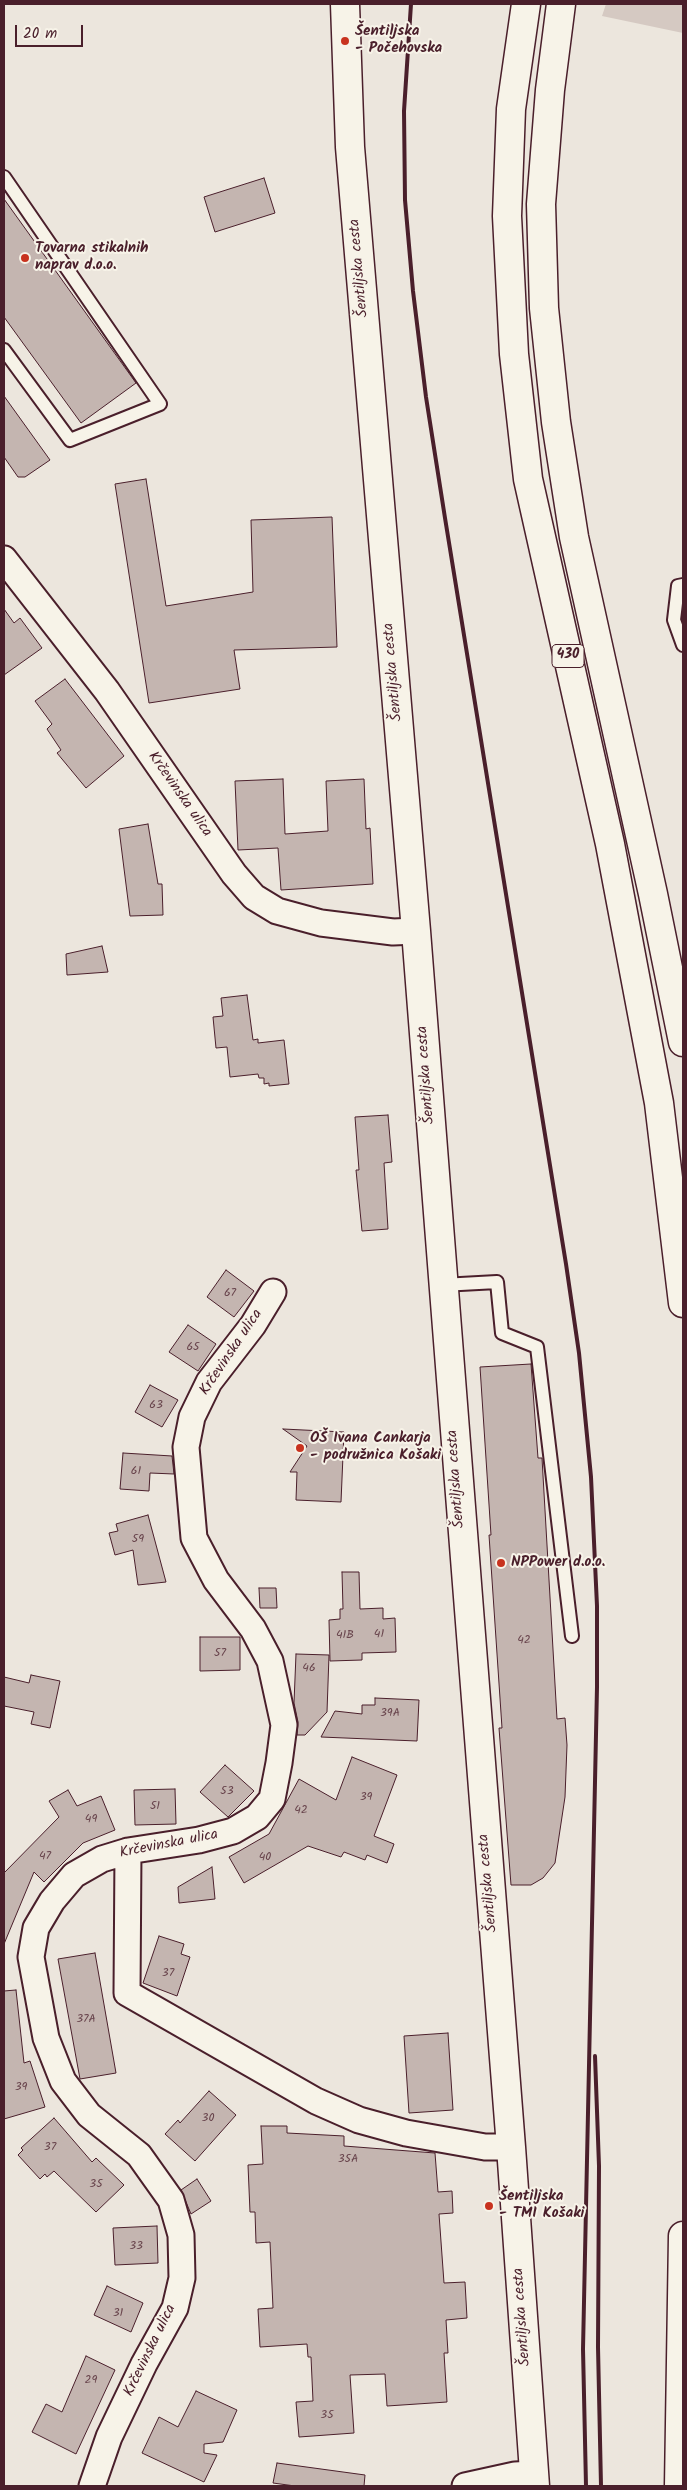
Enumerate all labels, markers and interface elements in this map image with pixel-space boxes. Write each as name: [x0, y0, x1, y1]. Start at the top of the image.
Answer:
scale bar: [18, 15, 85, 47]
text: 20 m: [23, 22, 57, 46]
place label: Šentiljska - Počehovska: [355, 23, 442, 58]
marker: Šentiljska - Počehovska: [339, 35, 351, 47]
street label: Šentiljska cesta: [347, 218, 373, 318]
place label: Tovarna stikalnih naprav d.o.o.: [35, 240, 149, 275]
marker: Tovarna stikalnih naprav d.o.o.: [19, 252, 31, 264]
street label: Šentiljska cesta: [381, 622, 407, 722]
road number: 430: [552, 644, 584, 668]
street label: Krčevinska ulica: [143, 749, 215, 841]
street label: Šentiljska cesta: [415, 1025, 439, 1125]
house number: 67: [224, 1287, 236, 1301]
street label: Krčevinska ulica: [197, 1307, 267, 1399]
house number: 65: [186, 1341, 200, 1355]
house number: 63: [149, 1399, 163, 1413]
street label: Šentiljska cesta: [445, 1429, 469, 1529]
place label: OŠ Ivana Cankarja - podružnica Košaki: [310, 1430, 441, 1465]
marker: OŠ Ivana Cankarja - podružnica Košaki: [294, 1442, 306, 1454]
house number: 61: [131, 1465, 141, 1479]
house number: 59: [132, 1533, 144, 1547]
place label: NPPower d.o.o.: [511, 1554, 605, 1572]
marker: NPPower d.o.o.: [495, 1557, 507, 1569]
house number: 41: [374, 1628, 384, 1642]
house number: 41B: [336, 1629, 354, 1643]
house number: 42: [517, 1634, 531, 1648]
house number: 57: [214, 1647, 226, 1661]
house number: 46: [302, 1662, 316, 1676]
house number: 39A: [380, 1707, 400, 1721]
house number: 53: [220, 1785, 234, 1799]
house number: 39: [360, 1791, 372, 1805]
house number: 51: [150, 1800, 160, 1814]
house number: 42: [294, 1804, 308, 1818]
house number: 49: [85, 1813, 97, 1827]
street label: Krčevinska ulica: [118, 1827, 220, 1863]
street label: Šentiljska cesta: [476, 1833, 502, 1933]
house number: 47: [39, 1850, 51, 1864]
house number: 40: [259, 1851, 271, 1865]
house number: 37: [162, 1967, 174, 1981]
house number: 37A: [76, 2013, 96, 2027]
house number: 39: [15, 2081, 27, 2095]
house number: 30: [202, 2112, 214, 2126]
house number: 37: [44, 2141, 56, 2155]
house number: 35A: [338, 2153, 358, 2167]
house number: 35: [89, 2178, 103, 2192]
place label: Šentiljska - TMI Košaki: [499, 2188, 584, 2223]
marker: Šentiljska - TMI Košaki: [483, 2200, 495, 2212]
house number: 33: [129, 2240, 143, 2254]
street label: Šentiljska cesta: [511, 2267, 535, 2367]
street label: Krčevinska ulica: [121, 2302, 181, 2400]
house number: 31: [113, 2307, 123, 2321]
house number: 29: [85, 2374, 97, 2388]
house number: 35: [320, 2409, 334, 2423]

